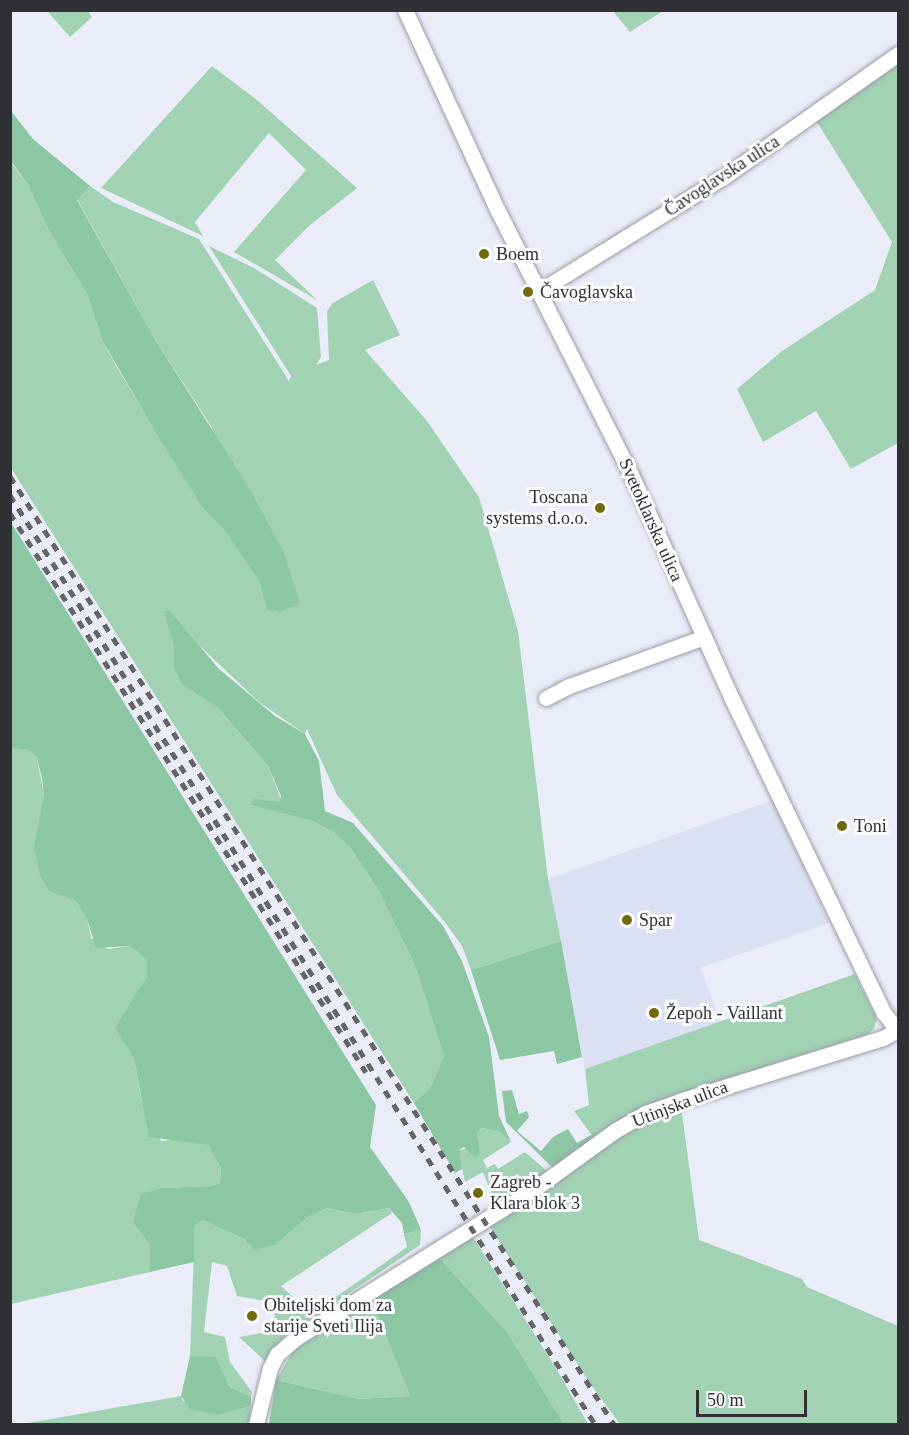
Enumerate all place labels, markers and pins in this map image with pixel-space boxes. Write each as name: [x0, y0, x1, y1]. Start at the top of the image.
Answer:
place label: Boem: [496, 243, 539, 265]
marker: Boem: [477, 247, 491, 261]
place label: Čavoglavska: [540, 281, 633, 303]
marker: Čavoglavska: [521, 285, 535, 299]
place label: Toscana systems d.o.o.: [486, 487, 588, 530]
marker: Toscana systems d.o.o.: [593, 501, 607, 515]
place label: Toni: [854, 815, 887, 837]
marker: Toni: [835, 819, 849, 833]
place label: Spar: [639, 909, 672, 931]
marker: Spar: [620, 913, 634, 927]
place label: Žepoh - Vaillant: [666, 1002, 783, 1024]
marker: Žepoh - Vaillant: [647, 1006, 661, 1020]
place label: Zagreb - Klara blok 3: [490, 1172, 580, 1214]
marker: Zagreb - Klara blok 3: [471, 1186, 485, 1200]
place label: Obiteljski dom za starije Sveti Ilija: [264, 1295, 392, 1338]
marker: Obiteljski dom za starije Sveti Ilija: [245, 1309, 259, 1323]

